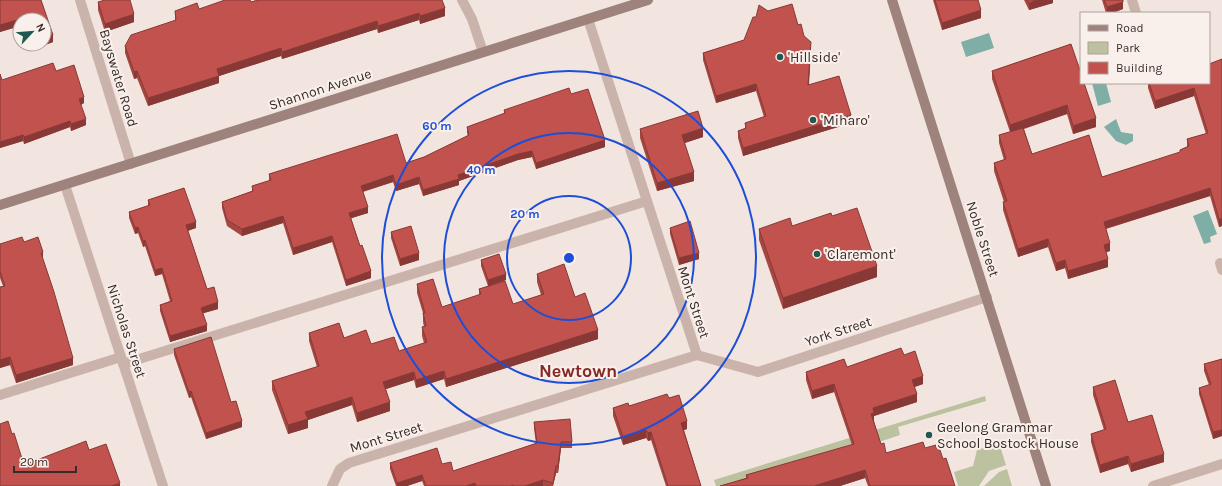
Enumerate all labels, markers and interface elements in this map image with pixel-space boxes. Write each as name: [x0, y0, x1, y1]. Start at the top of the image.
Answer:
north arrow: [12, 12, 52, 52]
legend: [1080, 12, 1210, 84]
text: N: [33, 21, 48, 34]
text: Road: [1116, 21, 1144, 35]
street label: Bayswater Road: [96, 27, 141, 129]
text: Park: [1116, 41, 1141, 55]
place label: 'Hillside': [788, 49, 840, 66]
marker: 'Hillside': [775, 52, 785, 62]
text: Building: [1116, 61, 1163, 75]
street label: Shannon Avenue: [267, 65, 374, 114]
place label: 'Miharo': [821, 112, 870, 129]
marker: 'Miharo': [808, 115, 818, 125]
text: 60 m: [422, 119, 452, 133]
text: 40 m: [466, 163, 496, 177]
street label: Noble Street: [962, 199, 1003, 279]
text: 20 m: [510, 207, 540, 221]
place label: 'Claremont': [825, 246, 896, 263]
marker: 'Claremont': [812, 249, 822, 259]
centre of rings: [562, 251, 576, 265]
street label: Mont Street: [674, 264, 713, 340]
street label: Nicholas Street: [103, 282, 150, 380]
street label: York Street: [803, 313, 874, 350]
district label: Newtown: [539, 360, 617, 382]
street label: Mont Street: [348, 418, 424, 457]
place label: Geelong Grammar School Bostock House: [937, 419, 1079, 452]
marker: Geelong Grammar School Bostock House: [924, 430, 934, 440]
scale bar: [14, 448, 76, 474]
text: 20 m: [20, 455, 48, 469]

